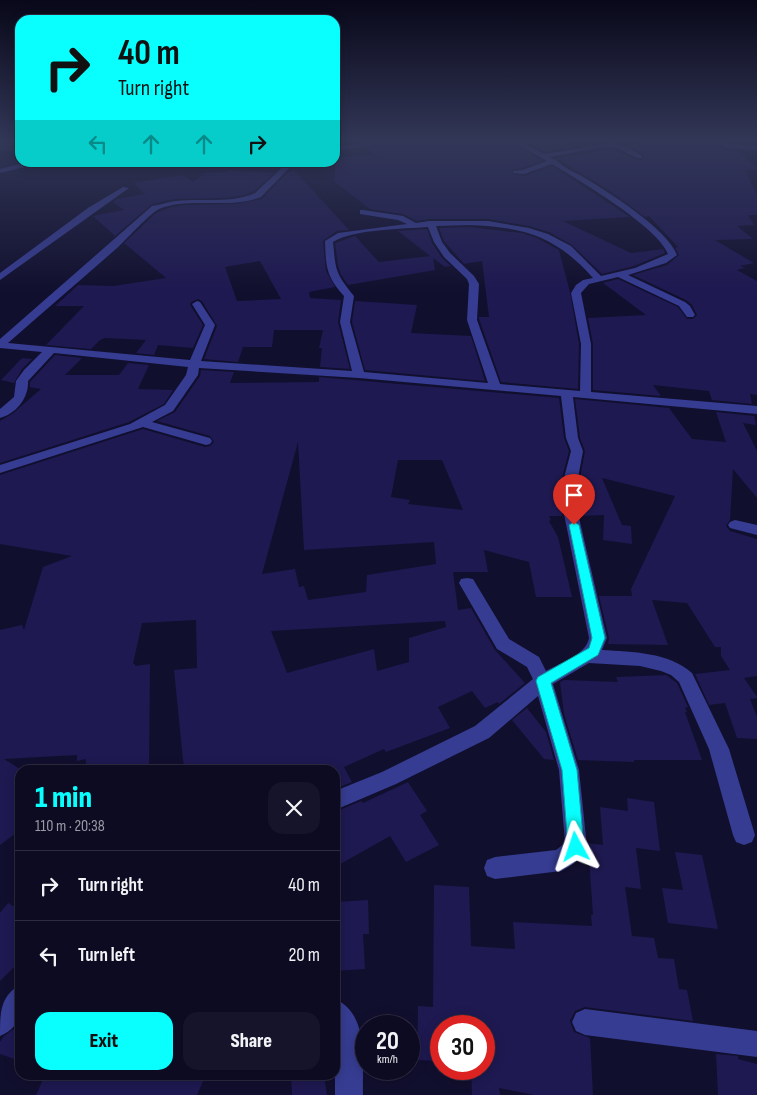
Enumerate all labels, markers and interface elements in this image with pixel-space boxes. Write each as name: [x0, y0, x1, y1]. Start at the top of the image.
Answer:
text: 40 m: [118, 32, 180, 75]
icon: right: [35, 35, 100, 100]
text: Turn right: [118, 75, 189, 102]
icon: left: [84, 130, 112, 158]
icon: ahead: [137, 130, 165, 158]
icon: ahead: [190, 130, 218, 158]
icon: right: [243, 130, 271, 158]
pin: [553, 474, 595, 525]
icon: arrive: [560, 481, 588, 509]
text: 1 min: [35, 780, 92, 816]
button: close: [268, 782, 320, 834]
text: 110 m · 20:38: [35, 817, 105, 836]
position arrow: [549, 820, 601, 872]
icon: right: [35, 872, 63, 900]
text: Turn right: [78, 874, 143, 897]
text: 40 m: [288, 874, 320, 897]
icon: left: [35, 942, 63, 970]
text: Turn left: [78, 944, 135, 967]
text: 20 m: [288, 944, 320, 967]
button: Exit: [35, 1012, 173, 1070]
button: Share: [183, 1012, 320, 1070]
speed limit sign: 30: [430, 1015, 495, 1080]
text: 20: [376, 1026, 399, 1057]
text: km/h: [377, 1052, 398, 1067]

